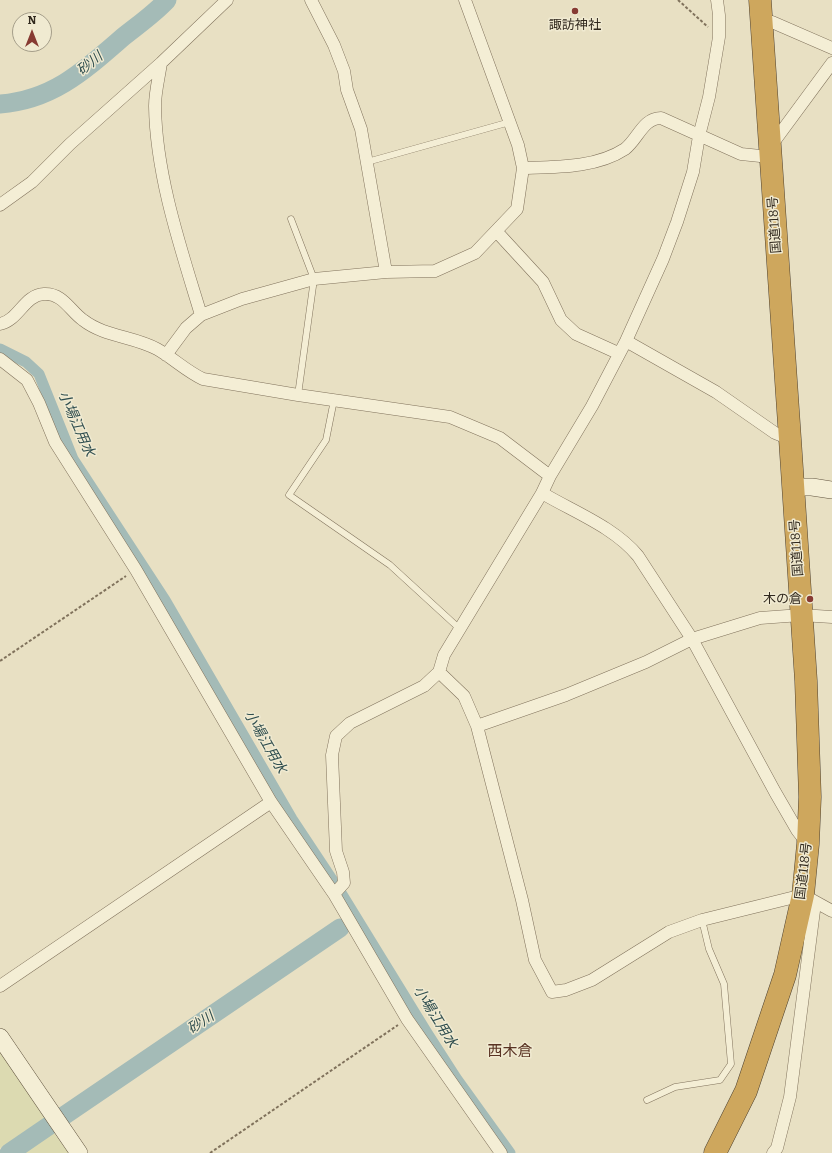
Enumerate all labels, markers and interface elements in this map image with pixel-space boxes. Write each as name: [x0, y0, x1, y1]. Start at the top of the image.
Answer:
marker: 諏訪神社: [570, 6, 580, 16]
north arrow: [12, 12, 52, 52]
text: N: [28, 14, 36, 27]
place label: 諏訪神社: [549, 17, 601, 33]
water label: 砂川: [74, 49, 106, 79]
street label: 国道118号: [765, 196, 785, 254]
water label: 小場江用水: [54, 389, 98, 459]
street label: 国道118号: [787, 519, 807, 577]
place label: 木の倉: [763, 591, 802, 607]
marker: 木の倉: [805, 594, 815, 604]
water label: 小場江用水: [240, 707, 290, 777]
street label: 国道118号: [793, 842, 815, 900]
water label: 小場江用水: [409, 983, 461, 1051]
water label: 砂川: [185, 1008, 217, 1038]
district label: 西木倉: [488, 1043, 532, 1061]

